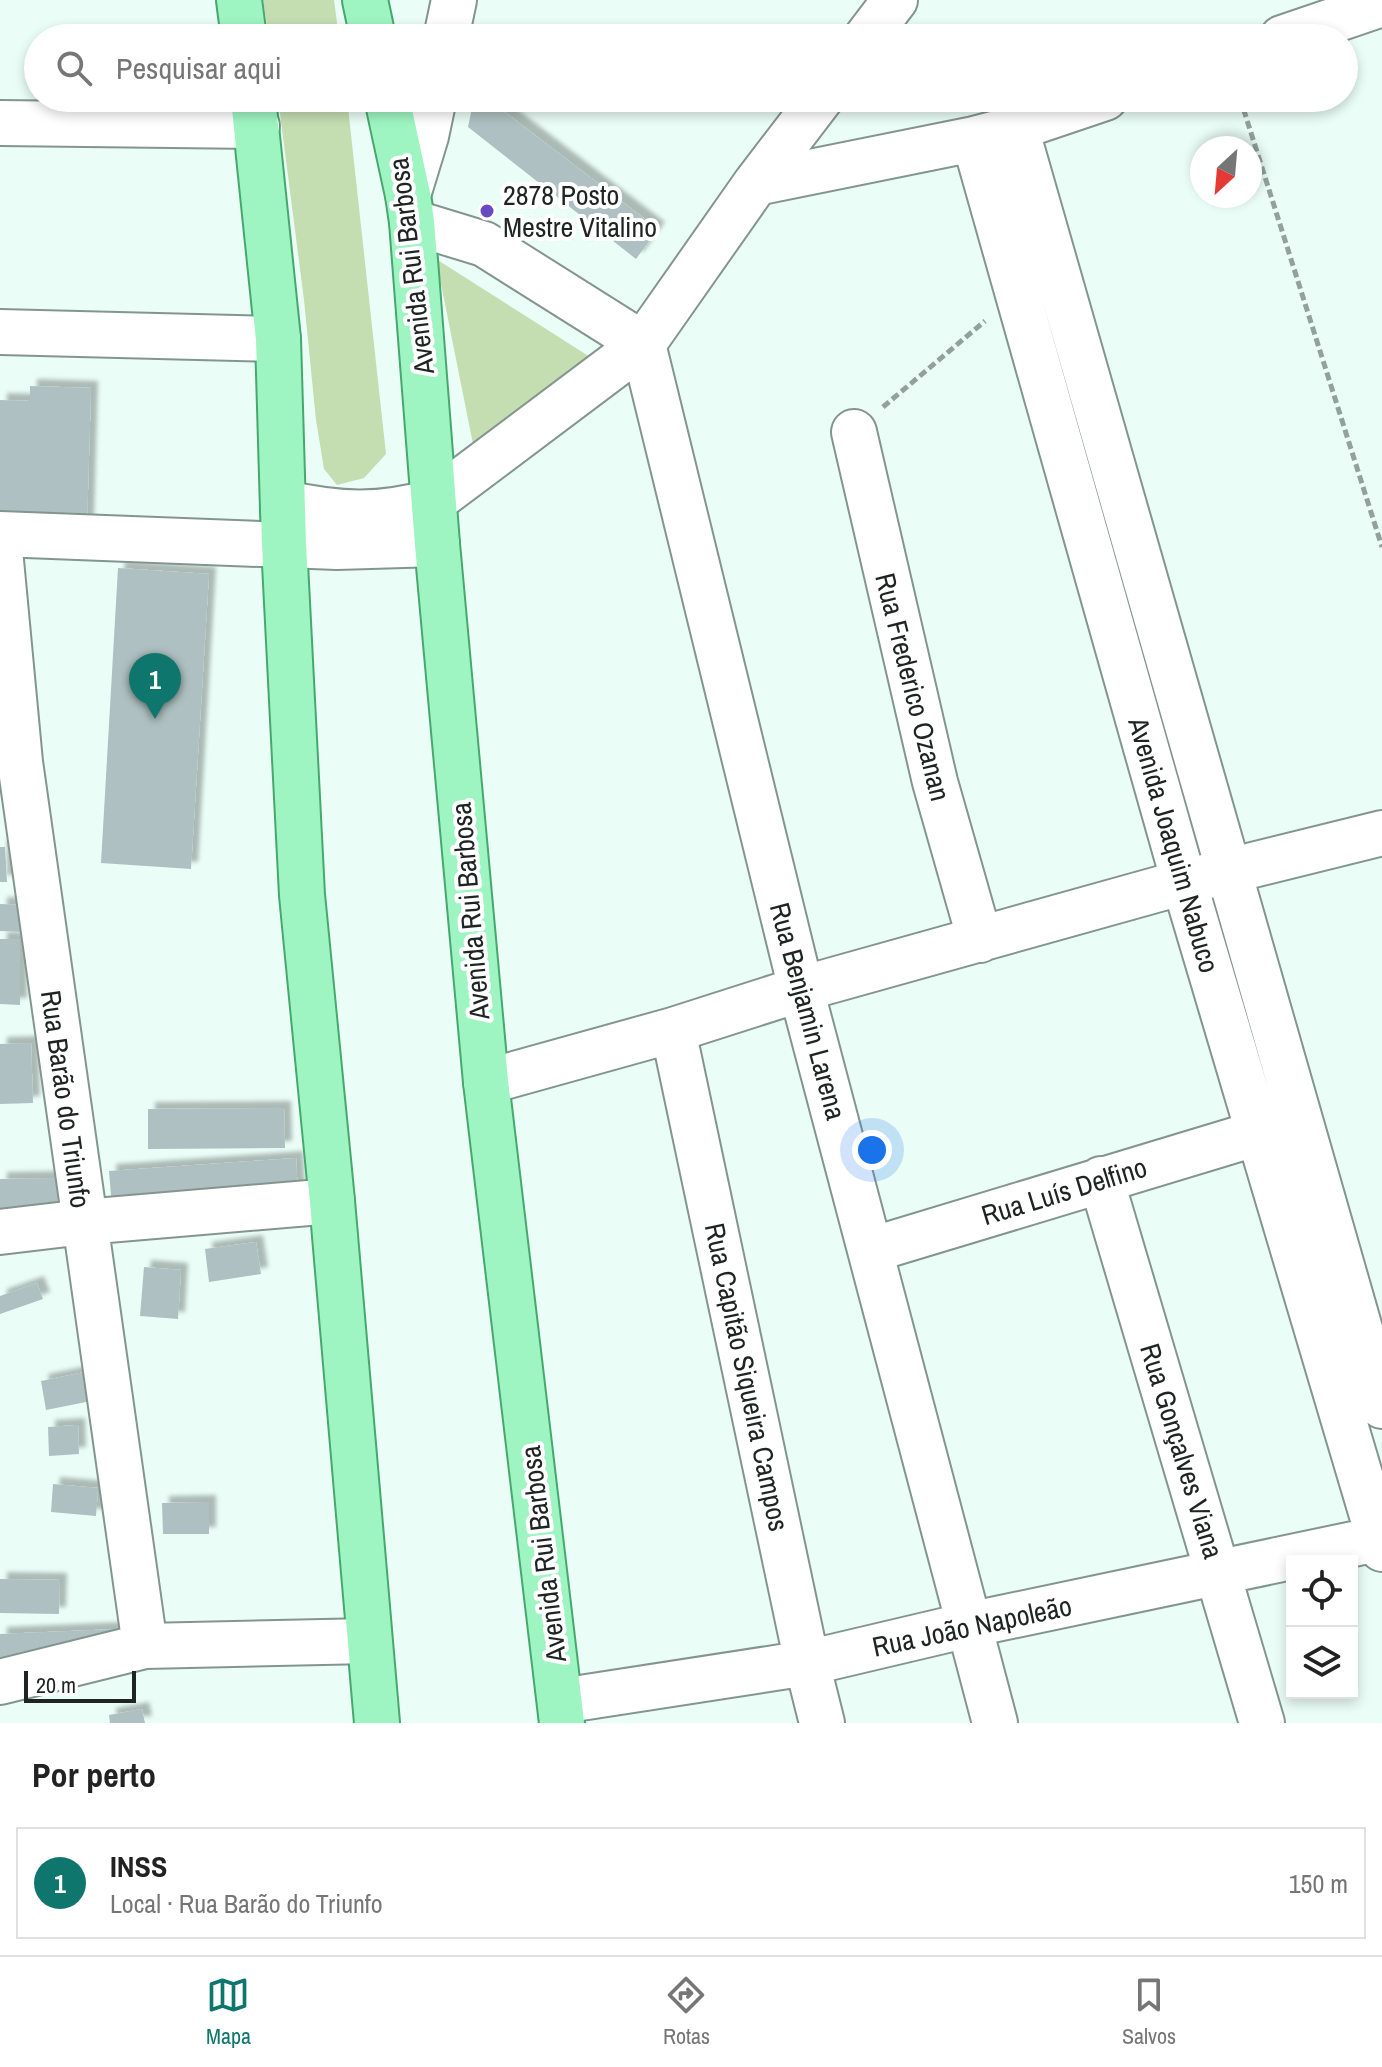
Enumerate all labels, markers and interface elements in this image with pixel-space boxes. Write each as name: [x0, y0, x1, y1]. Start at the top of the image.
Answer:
search box: [24, 24, 1358, 112]
icon: search: [52, 46, 96, 90]
text: Pesquisar aqui: [116, 48, 281, 88]
north arrow: [1190, 136, 1262, 208]
street label: Avenida Rui Barbosa: [379, 155, 443, 377]
place label: 2878 Posto Mestre Vitalino: [503, 176, 657, 246]
marker: 2878 Posto Mestre Vitalino: [478, 202, 496, 220]
street label: Rua Frederico Ozanan: [866, 569, 960, 805]
pin: 1: [129, 653, 181, 719]
street label: Avenida Joaquim Nabuco: [1119, 712, 1229, 977]
street label: Avenida Rui Barbosa: [442, 801, 499, 1022]
street label: Rua Benjamin Larena: [761, 898, 855, 1124]
street label: Rua Barão do Triunfo: [32, 988, 100, 1210]
your location: [852, 1130, 892, 1170]
street label: Rua Luís Delfino: [977, 1148, 1151, 1234]
street label: Rua Capitão Siqueira Campos: [696, 1219, 798, 1535]
street label: Rua Gonçalves Viana: [1131, 1339, 1233, 1563]
street label: Avenida Rui Barbosa: [511, 1443, 575, 1665]
map controls: [1286, 1555, 1358, 1699]
button: locate: [1286, 1555, 1358, 1627]
street label: Rua João Napoleão: [869, 1586, 1075, 1666]
button: layers: [1286, 1627, 1358, 1699]
scale bar: [24, 1667, 136, 1703]
text: 20 m: [36, 1670, 76, 1700]
text: Por perto: [32, 1752, 156, 1798]
text: INSS: [110, 1846, 167, 1886]
text: 1: [54, 1866, 66, 1901]
text: 150 m: [1289, 1866, 1348, 1901]
text: Local · Rua Barão do Triunfo: [110, 1886, 383, 1921]
tab: Mapa: [206, 1973, 251, 2051]
tab: Rotas: [663, 1973, 710, 2051]
tab: Salvos: [1122, 1973, 1176, 2051]

